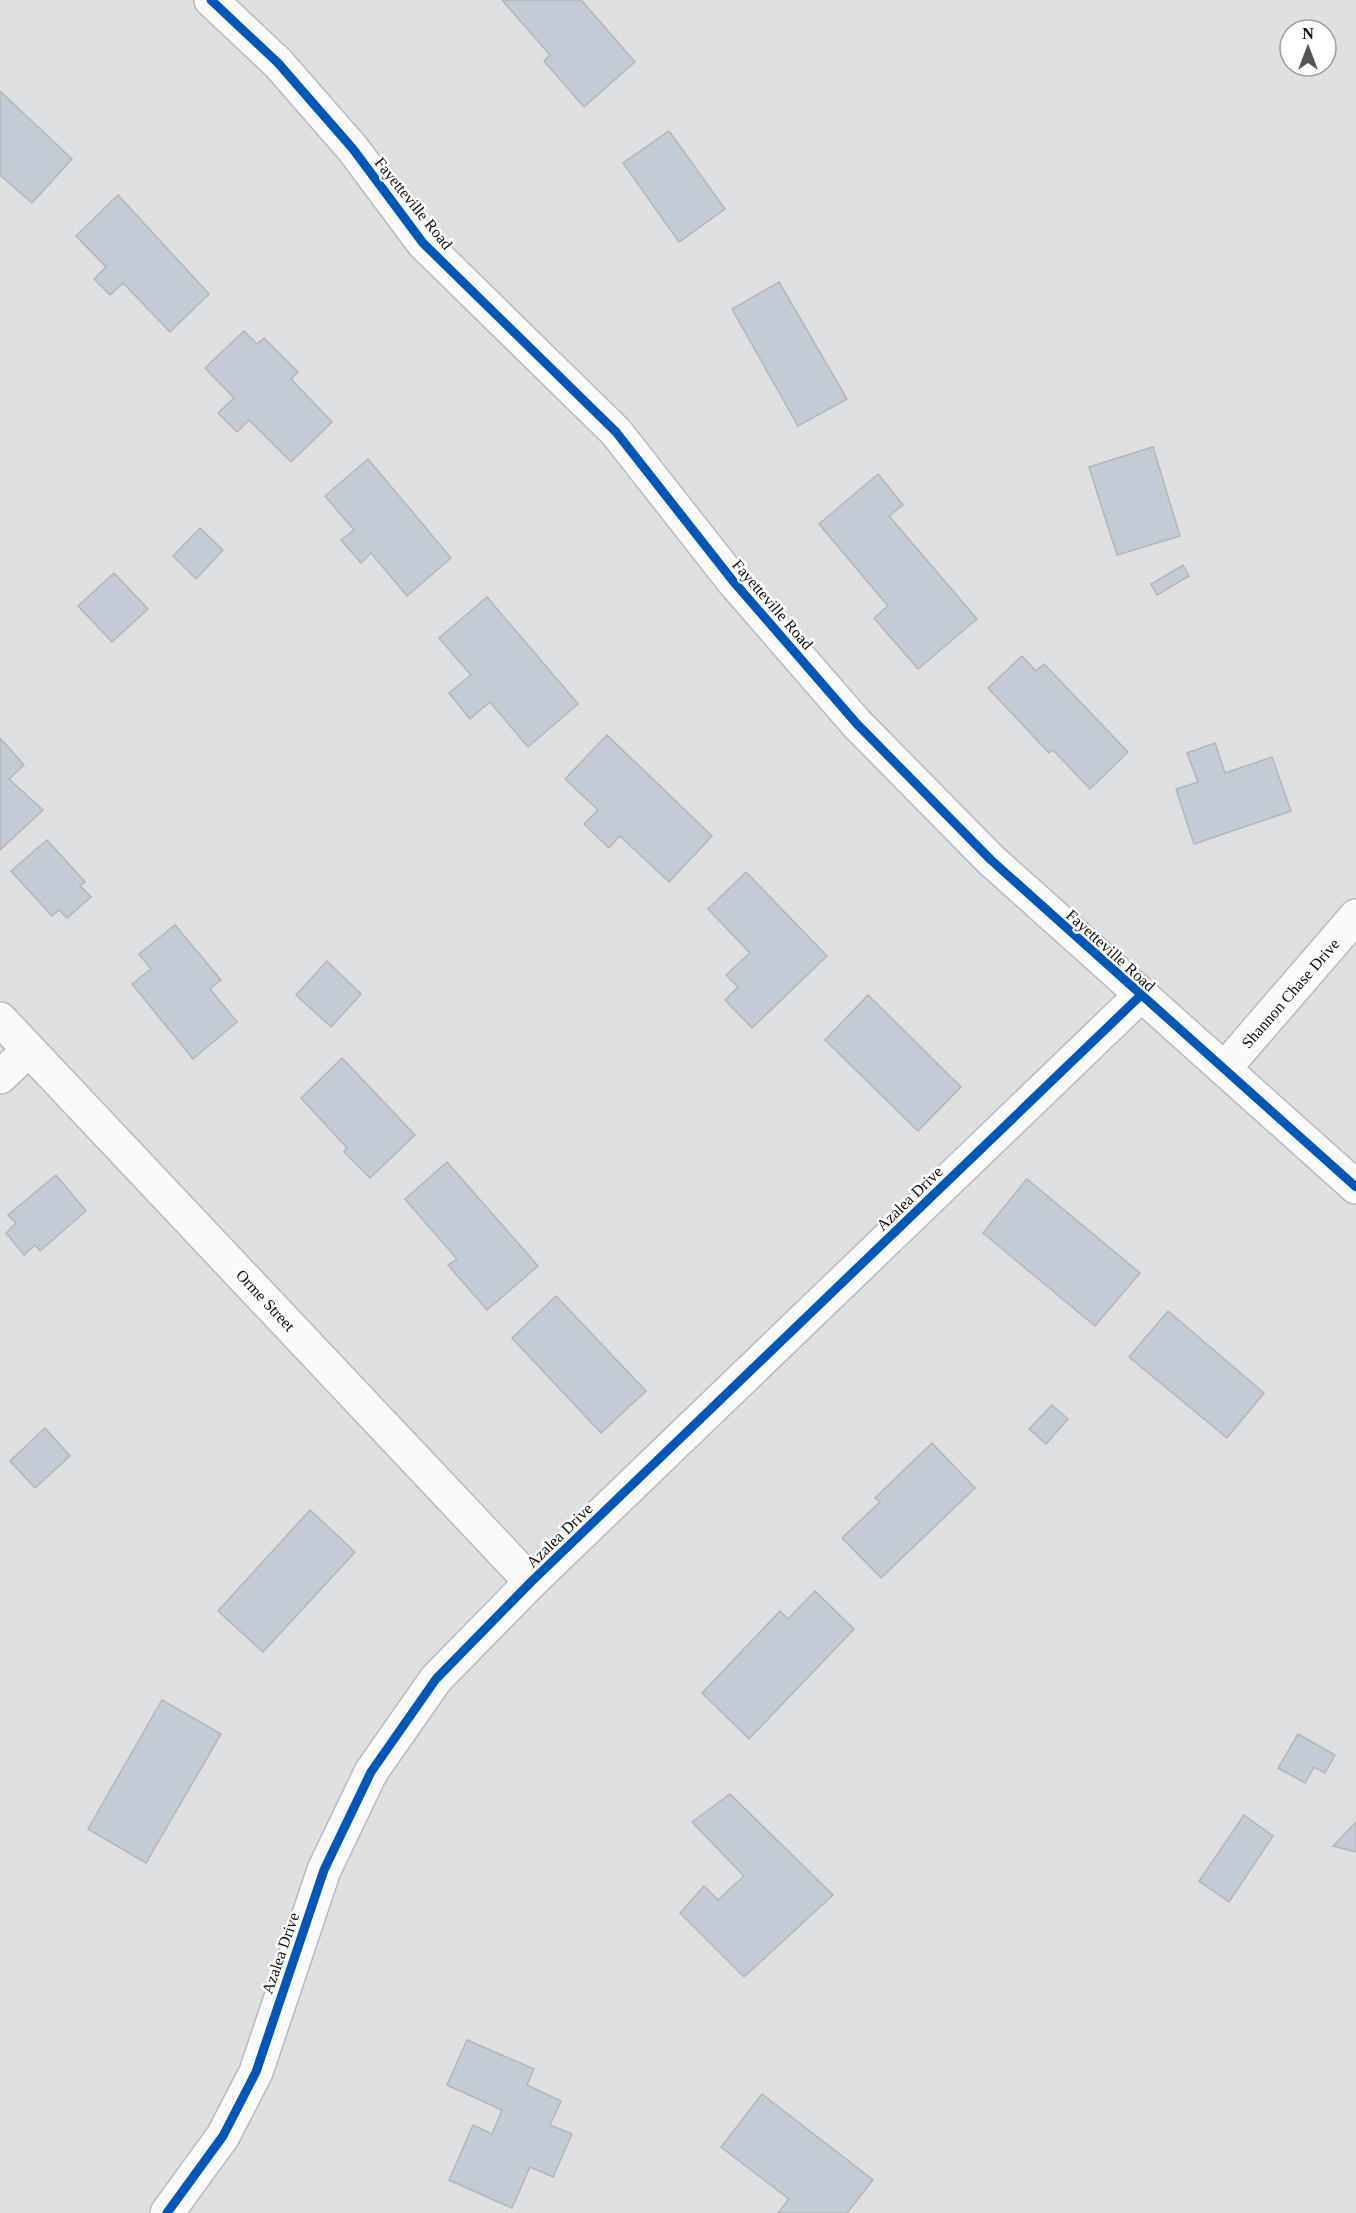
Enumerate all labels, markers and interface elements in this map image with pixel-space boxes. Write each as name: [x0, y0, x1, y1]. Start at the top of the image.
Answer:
north arrow: [1278, 18, 1338, 78]
text: N: [1302, 25, 1314, 42]
street label: Fayetteville Road: [371, 154, 456, 253]
street label: Fayetteville Road: [728, 556, 816, 653]
street label: Fayetteville Road: [1062, 906, 1158, 995]
street label: Shannon Chase Drive: [1238, 935, 1343, 1052]
street label: Azalea Drive: [873, 1163, 946, 1234]
street label: Orme Street: [233, 1266, 299, 1335]
street label: Azalea Drive: [523, 1500, 596, 1571]
street label: Azalea Drive: [259, 1910, 302, 1996]

